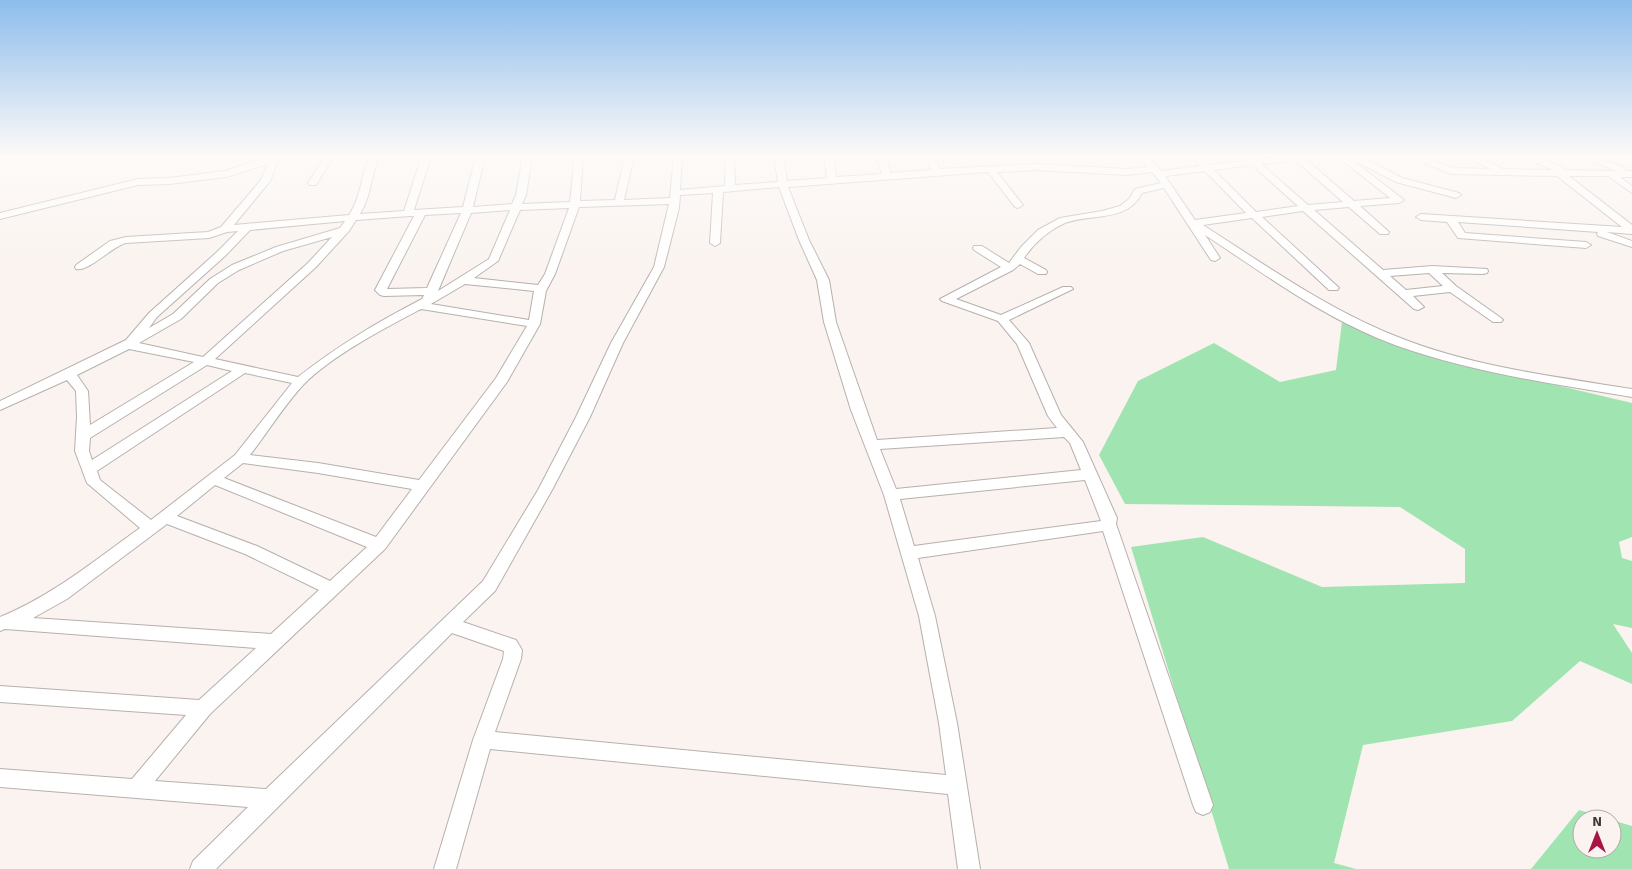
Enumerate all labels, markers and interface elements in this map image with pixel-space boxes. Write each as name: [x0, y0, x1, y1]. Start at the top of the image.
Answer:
north arrow: [1572, 809, 1622, 859]
text: N: [1592, 813, 1602, 830]

